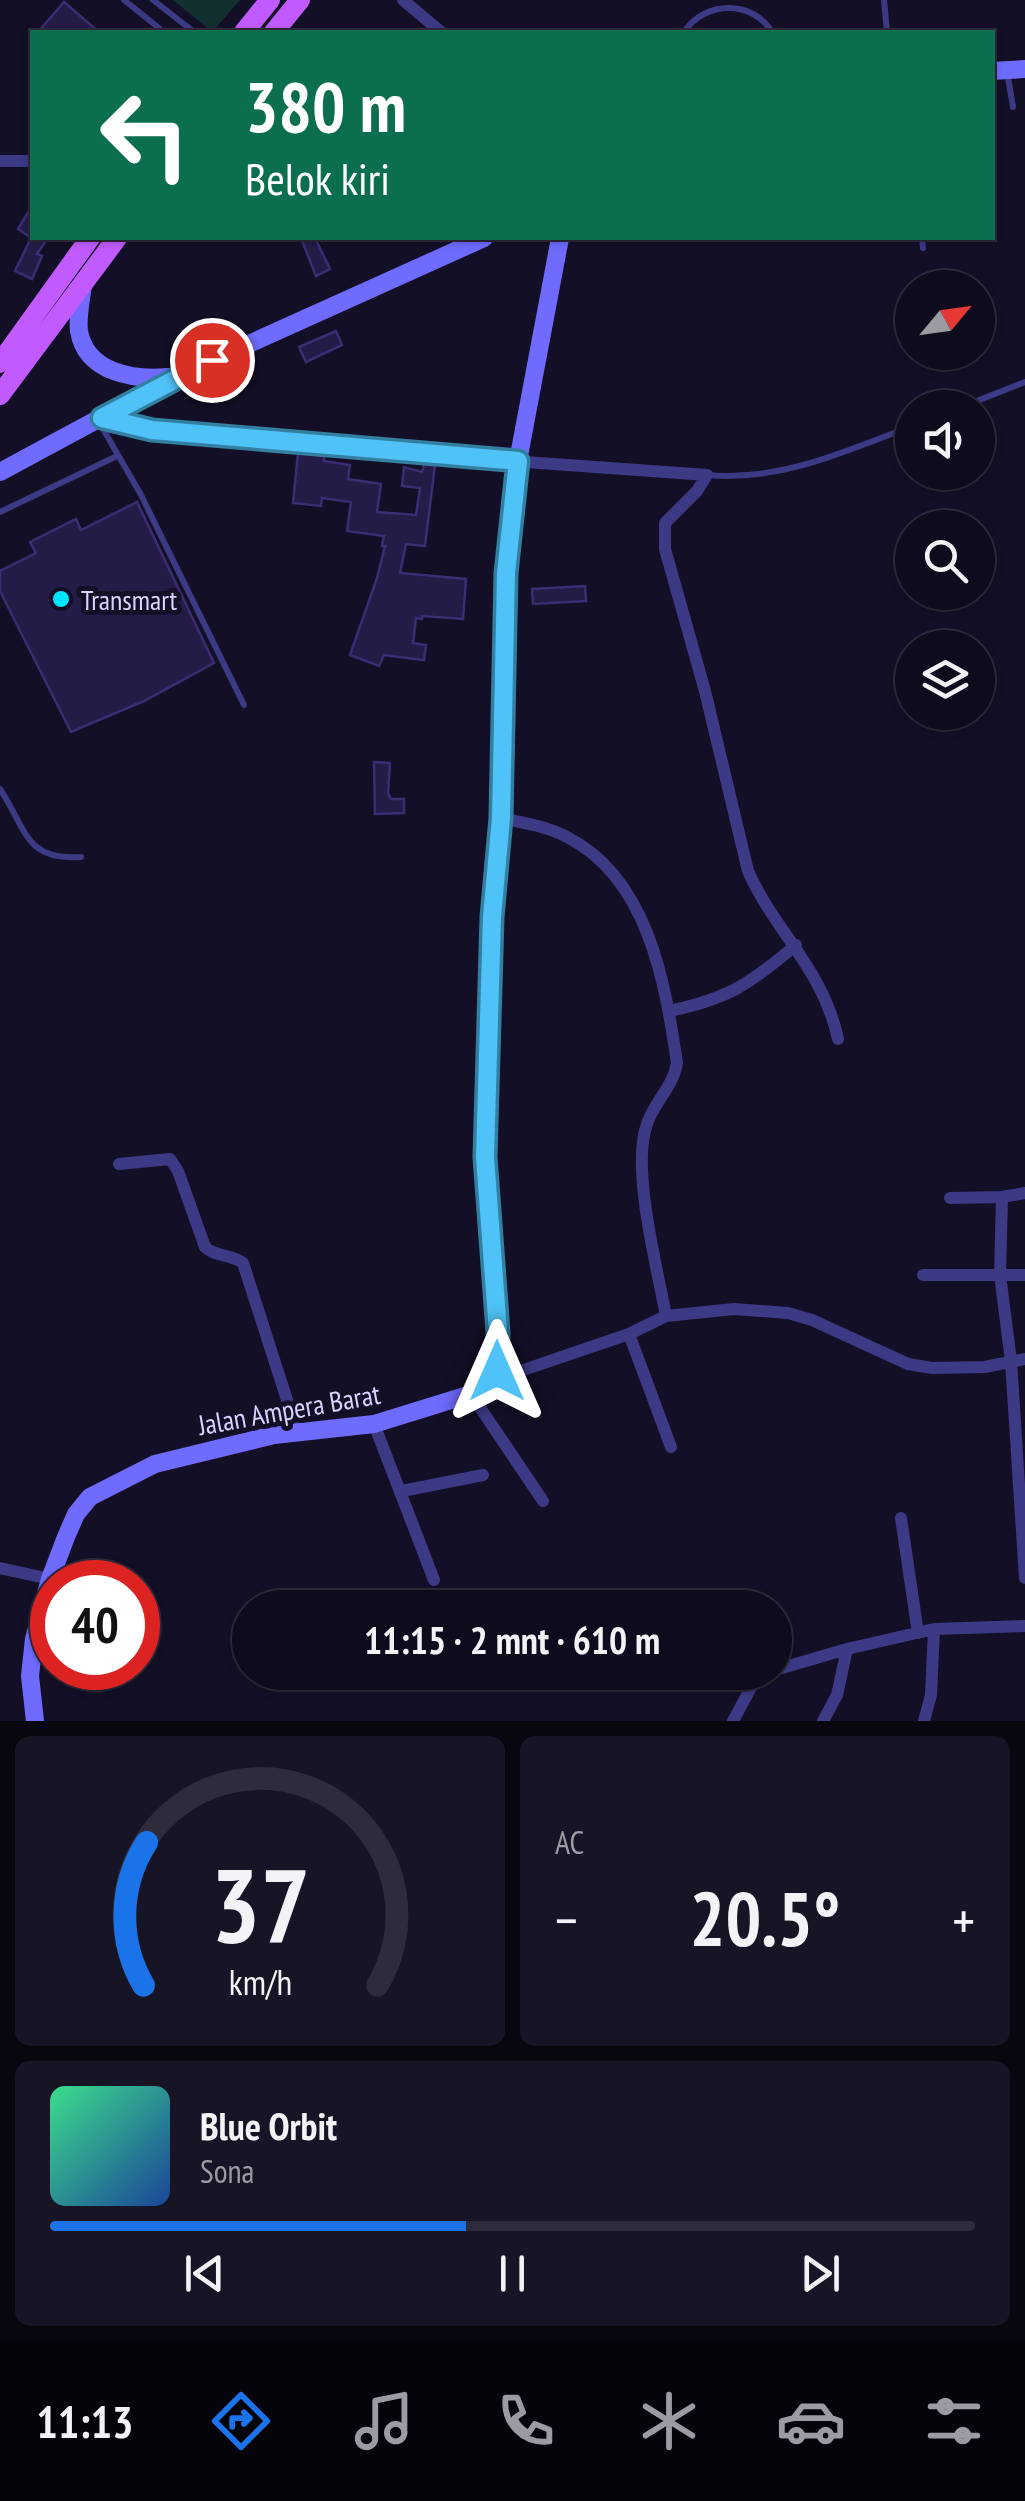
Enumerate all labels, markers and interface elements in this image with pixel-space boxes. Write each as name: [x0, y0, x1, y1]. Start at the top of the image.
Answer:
text: 380 m: [245, 61, 406, 151]
icon: left: [80, 70, 210, 200]
text: Belok kiri: [245, 149, 390, 207]
north arrow: [895, 270, 995, 370]
map controls: [895, 270, 995, 730]
pin: [170, 318, 255, 403]
icon: arrive: [185, 333, 240, 388]
button: sound: [895, 390, 995, 490]
button: search: [895, 510, 995, 610]
place label: Transmart: [81, 581, 178, 618]
marker: Transmart: [50, 588, 72, 610]
button: layers: [895, 630, 995, 730]
position arrow: [445, 1319, 549, 1423]
street label: Jalan Ampera Barat: [194, 1375, 383, 1443]
speed limit sign: 40: [30, 1560, 160, 1690]
text: 11:15 · 2 mnt · 610 m: [364, 1615, 660, 1664]
text: AC: [555, 1821, 584, 1863]
text: 37: [210, 1837, 310, 1972]
text: 20.5°: [690, 1870, 840, 1967]
text: −: [555, 1884, 578, 1955]
text: +: [952, 1884, 975, 1955]
text: km/h: [228, 1959, 292, 2005]
text: Blue Orbit: [200, 2101, 337, 2150]
text: Sona: [200, 2150, 254, 2192]
icon: previous: [177, 2246, 232, 2301]
icon: pause: [485, 2246, 540, 2301]
icon: next: [793, 2246, 848, 2301]
icon: directions: [206, 2386, 276, 2456]
icon: music: [349, 2386, 419, 2456]
icon: phone: [491, 2386, 561, 2456]
icon: climate: [634, 2386, 704, 2456]
icon: car: [776, 2386, 846, 2456]
icon: filters: [919, 2386, 989, 2456]
text: 11:13: [36, 2392, 134, 2450]

